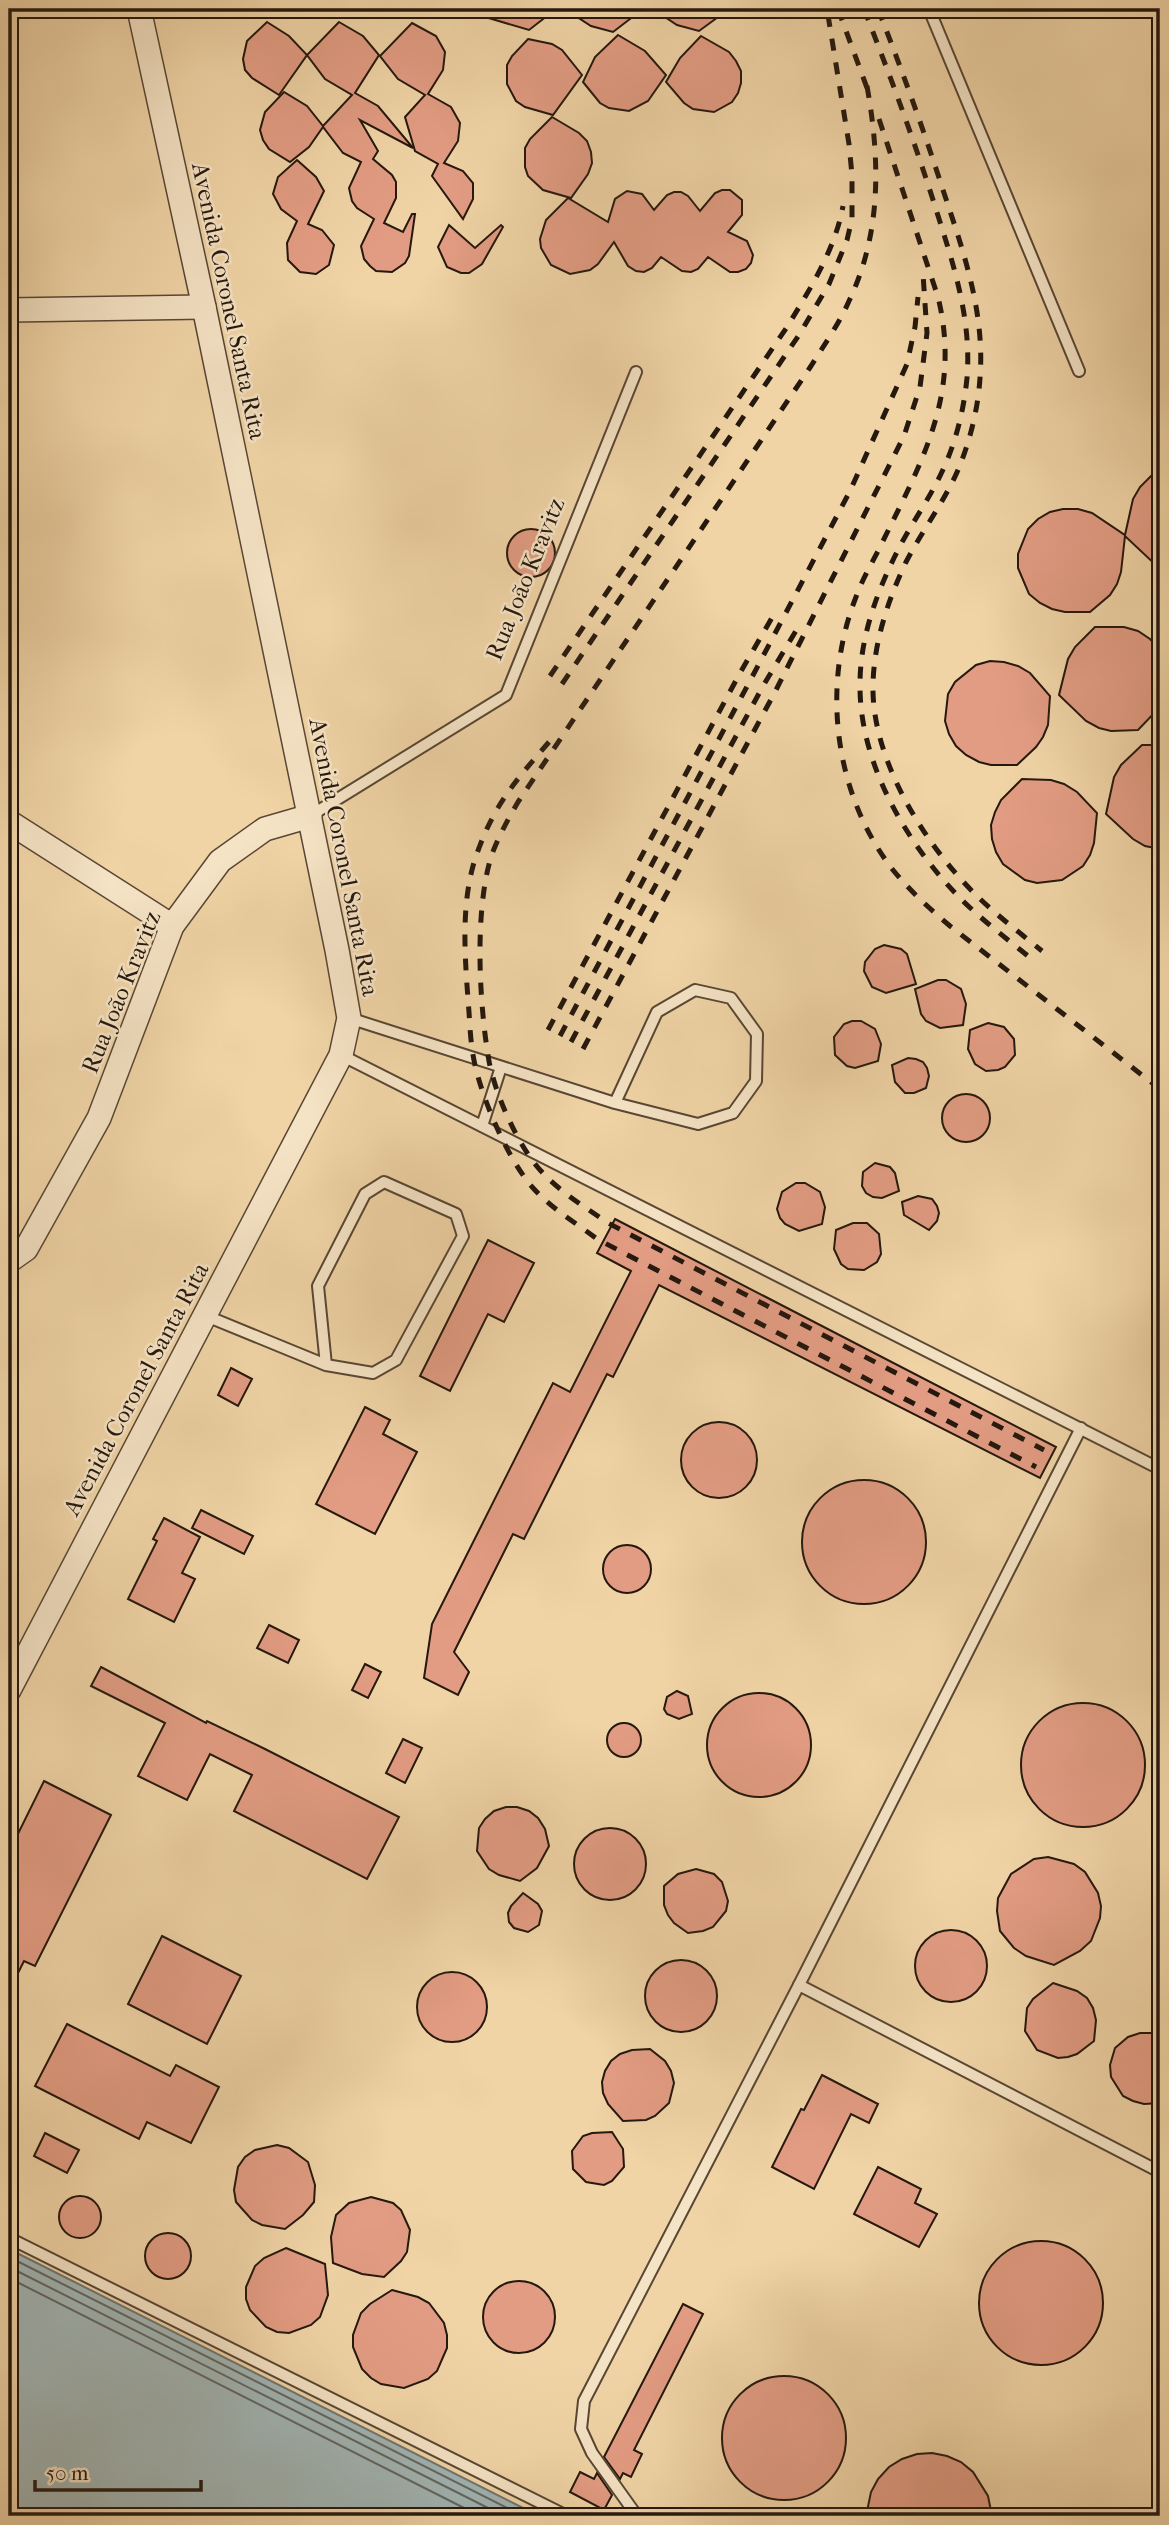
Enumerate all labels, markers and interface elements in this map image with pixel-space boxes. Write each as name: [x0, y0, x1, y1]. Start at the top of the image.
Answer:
street label: Avenida Coronel Santa Rita: [186, 159, 272, 443]
street label: Rua João Kravitz: [480, 493, 570, 664]
street label: Avenida Coronel Santa Rita: [303, 715, 385, 999]
street label: Rua João Kravitz: [76, 906, 166, 1077]
street label: Avenida Coronel Santa Rita: [57, 1257, 215, 1521]
scale bar: [35, 2448, 201, 2492]
text: 50 m: [46, 2461, 89, 2485]

